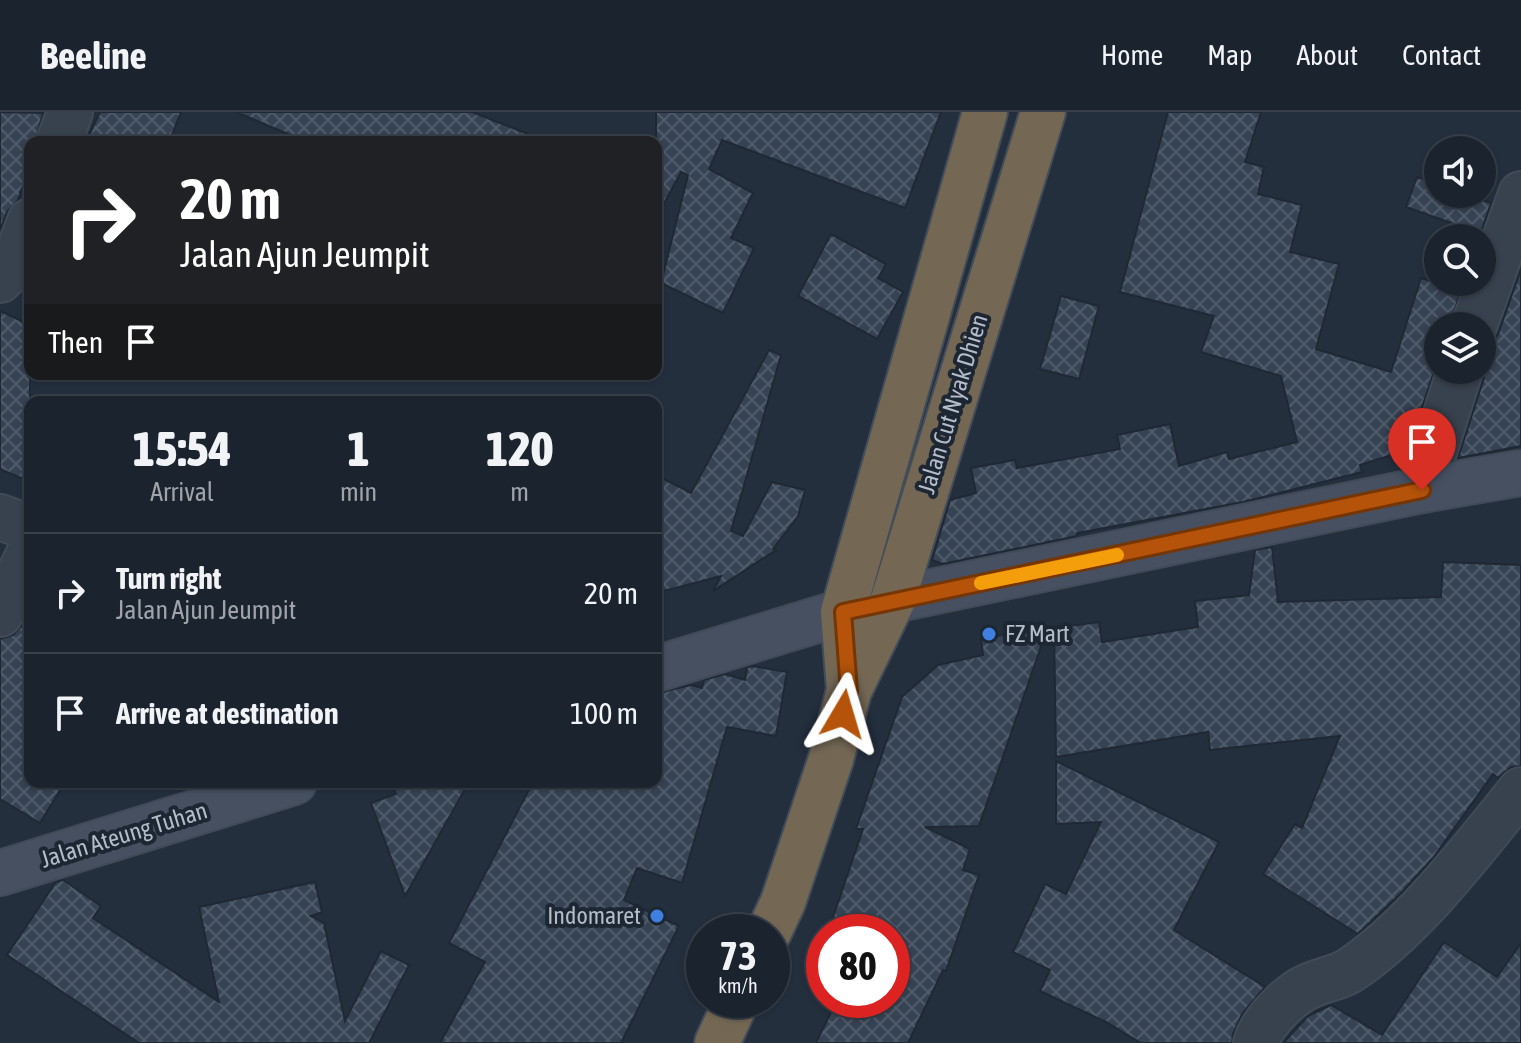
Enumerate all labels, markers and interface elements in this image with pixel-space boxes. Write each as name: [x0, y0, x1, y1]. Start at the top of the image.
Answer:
text: Beeline: [40, 34, 147, 77]
text: Home: [1101, 39, 1163, 71]
text: Map: [1207, 39, 1252, 71]
text: About: [1296, 39, 1358, 71]
text: Contact: [1402, 39, 1481, 71]
map controls: [1424, 136, 1496, 384]
button: sound: [1424, 136, 1496, 208]
text: 20 m: [180, 167, 281, 231]
icon: right: [48, 168, 152, 272]
button: search: [1424, 224, 1496, 296]
text: Jalan Ajun Jeumpit: [180, 233, 430, 275]
street label: Jalan Cut Nyak Dhien: [912, 311, 993, 497]
button: layers: [1424, 312, 1496, 384]
icon: arrive: [119, 320, 163, 364]
text: Then: [48, 325, 103, 359]
pin: [1388, 408, 1456, 490]
icon: arrive: [1400, 420, 1444, 464]
text: 15:54: [133, 421, 231, 476]
text: 1: [347, 421, 370, 476]
text: 120: [486, 421, 553, 476]
text: Arrival: [150, 477, 214, 507]
text: min: [340, 477, 377, 507]
text: m: [510, 477, 529, 507]
text: Turn right: [116, 561, 222, 595]
icon: right: [48, 571, 92, 615]
text: 20 m: [584, 576, 638, 610]
text: Jalan Ajun Jeumpit: [116, 595, 296, 625]
place label: FZ Mart: [1005, 620, 1070, 647]
marker: FZ Mart: [980, 625, 998, 643]
position arrow: [801, 672, 885, 756]
icon: arrive: [48, 691, 92, 735]
text: Arrive at destination: [116, 696, 338, 730]
text: 100 m: [570, 696, 638, 730]
street label: Jalan Ateung Tuhan: [37, 796, 210, 873]
place label: Indomaret: [547, 902, 641, 929]
marker: Indomaret: [648, 907, 666, 925]
speed limit sign: 80: [806, 914, 910, 1018]
text: 73: [719, 933, 757, 978]
text: km/h: [718, 974, 758, 997]

